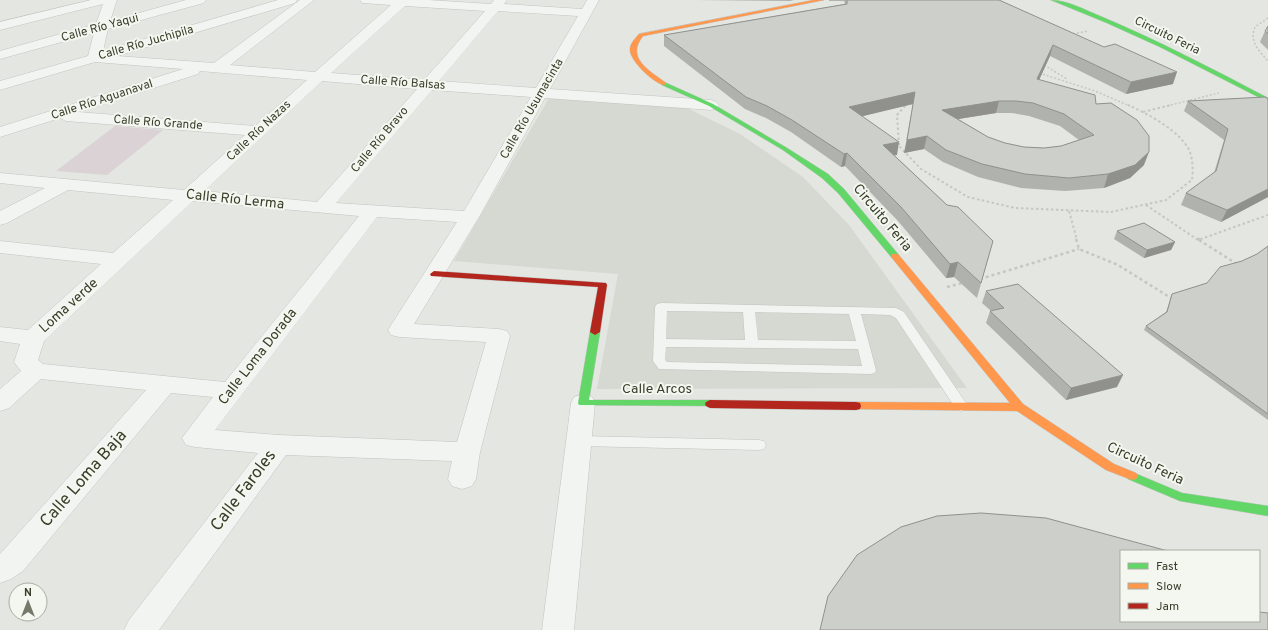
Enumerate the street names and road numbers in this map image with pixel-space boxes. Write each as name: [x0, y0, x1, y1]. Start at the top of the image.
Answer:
street label: Calle Río Yaqui: [59, 10, 141, 46]
street label: Circuito Feria: [1132, 13, 1202, 59]
street label: Calle Río Juchipila: [96, 22, 196, 64]
street label: Calle Río Usumacinta: [497, 56, 567, 162]
street label: Calle Río Balsas: [360, 72, 446, 94]
street label: Calle Río Aguanaval: [49, 76, 155, 124]
street label: Calle Río Nazas: [223, 97, 295, 165]
street label: Calle Río Bravo: [348, 103, 413, 176]
street label: Calle Río Grande: [113, 112, 203, 134]
street label: Circuito Feria: [849, 181, 915, 255]
street label: Calle Río Lerma: [185, 186, 285, 214]
street label: Loma verde: [36, 275, 102, 337]
street label: Calle Loma Dorada: [215, 305, 301, 409]
street label: Calle Arcos: [622, 381, 692, 398]
street label: Calle Loma Baja: [36, 426, 132, 532]
street label: Circuito Feria: [1104, 439, 1186, 489]
street label: Calle Faroles: [206, 446, 282, 536]

